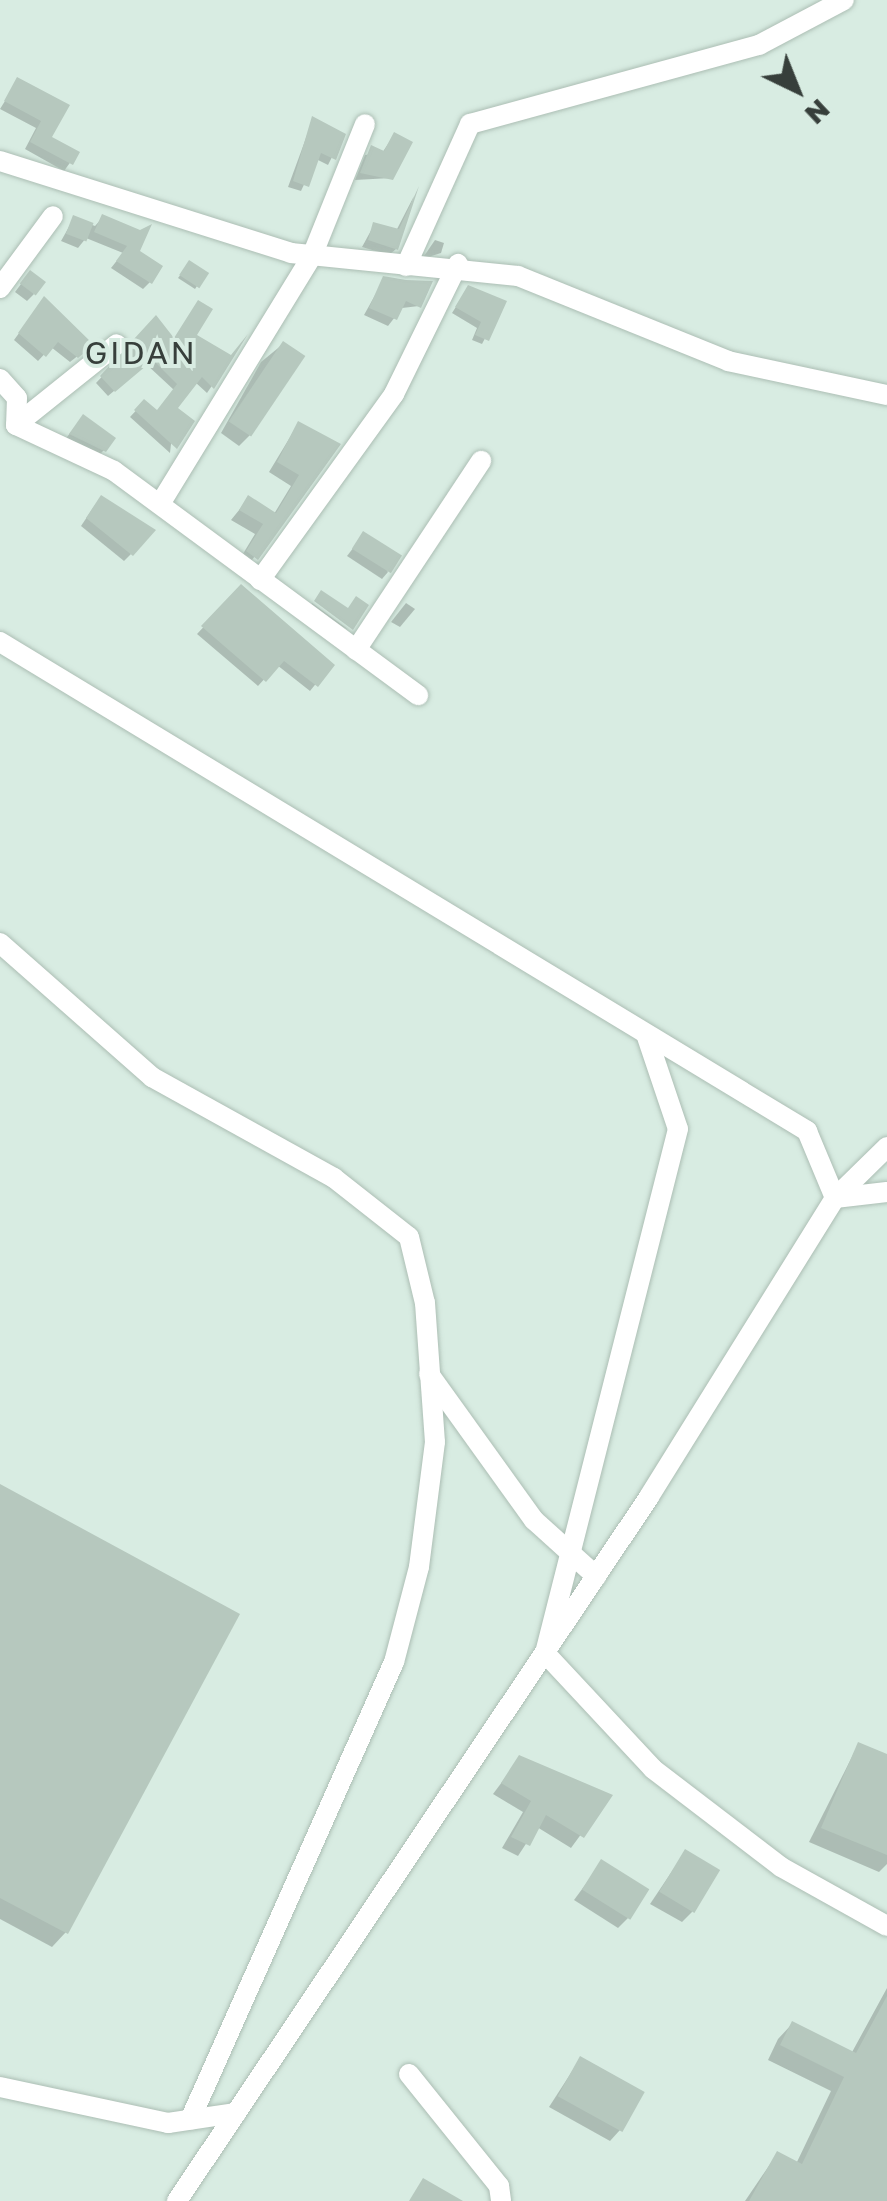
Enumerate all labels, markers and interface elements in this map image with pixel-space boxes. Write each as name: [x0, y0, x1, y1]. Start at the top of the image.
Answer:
north arrow: [747, 40, 847, 140]
text: N: [799, 93, 837, 132]
district label: GIDAN: [85, 333, 197, 371]

